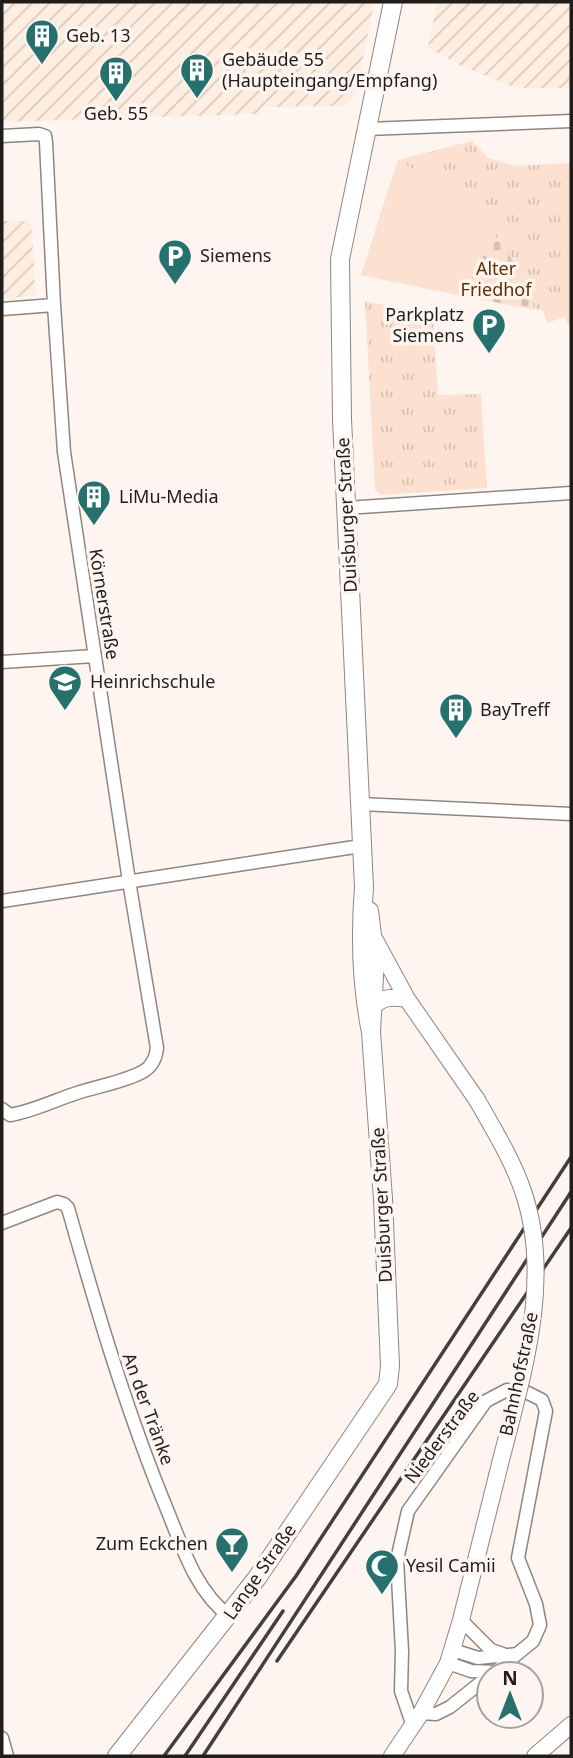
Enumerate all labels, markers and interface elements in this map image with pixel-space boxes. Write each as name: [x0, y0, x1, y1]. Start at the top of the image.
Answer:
building icon: Geb. 13: [23, 17, 61, 66]
place label: Geb. 13: [66, 23, 130, 47]
place label: Gebäude 55 (Haupteingang/Empfang): [222, 47, 437, 92]
building icon: Gebäude 55 (Haupteingang/Empfang): [178, 51, 216, 100]
building icon: Geb. 55: [97, 54, 135, 103]
place label: Geb. 55: [84, 101, 148, 125]
parking icon: Siemens: [156, 237, 194, 286]
place label: Siemens: [200, 243, 271, 267]
park label: Alter Friedhof: [461, 256, 532, 301]
place label: Parkplatz Siemens: [385, 302, 464, 347]
parking icon: Parkplatz Siemens: [470, 306, 508, 355]
street label: Duisburger Straße: [330, 437, 362, 593]
building icon: LiMu-Media: [75, 478, 113, 527]
place label: LiMu-Media: [119, 484, 219, 508]
street label: Körnerstraße: [84, 547, 126, 661]
school or university icon: Heinrichschule: [46, 663, 84, 712]
place label: Heinrichschule: [90, 669, 215, 693]
building icon: BayTreff: [437, 691, 475, 740]
place label: BayTreff: [480, 697, 551, 721]
street label: Duisburger Straße: [365, 1127, 397, 1283]
street label: Bahnhofstraße: [493, 1310, 543, 1438]
street label: An der Tränke: [118, 1349, 180, 1468]
street label: Niederstraße: [398, 1385, 484, 1488]
street label: Lange Straße: [217, 1519, 301, 1624]
bar icon: Zum Eckchen: [213, 1525, 251, 1574]
place label: Zum Eckchen: [96, 1531, 208, 1555]
mosque icon: Yesil Camii: [363, 1547, 401, 1596]
place label: Yesil Camii: [406, 1553, 496, 1577]
north arrow: [475, 1660, 545, 1730]
text: N: [502, 1665, 518, 1691]

